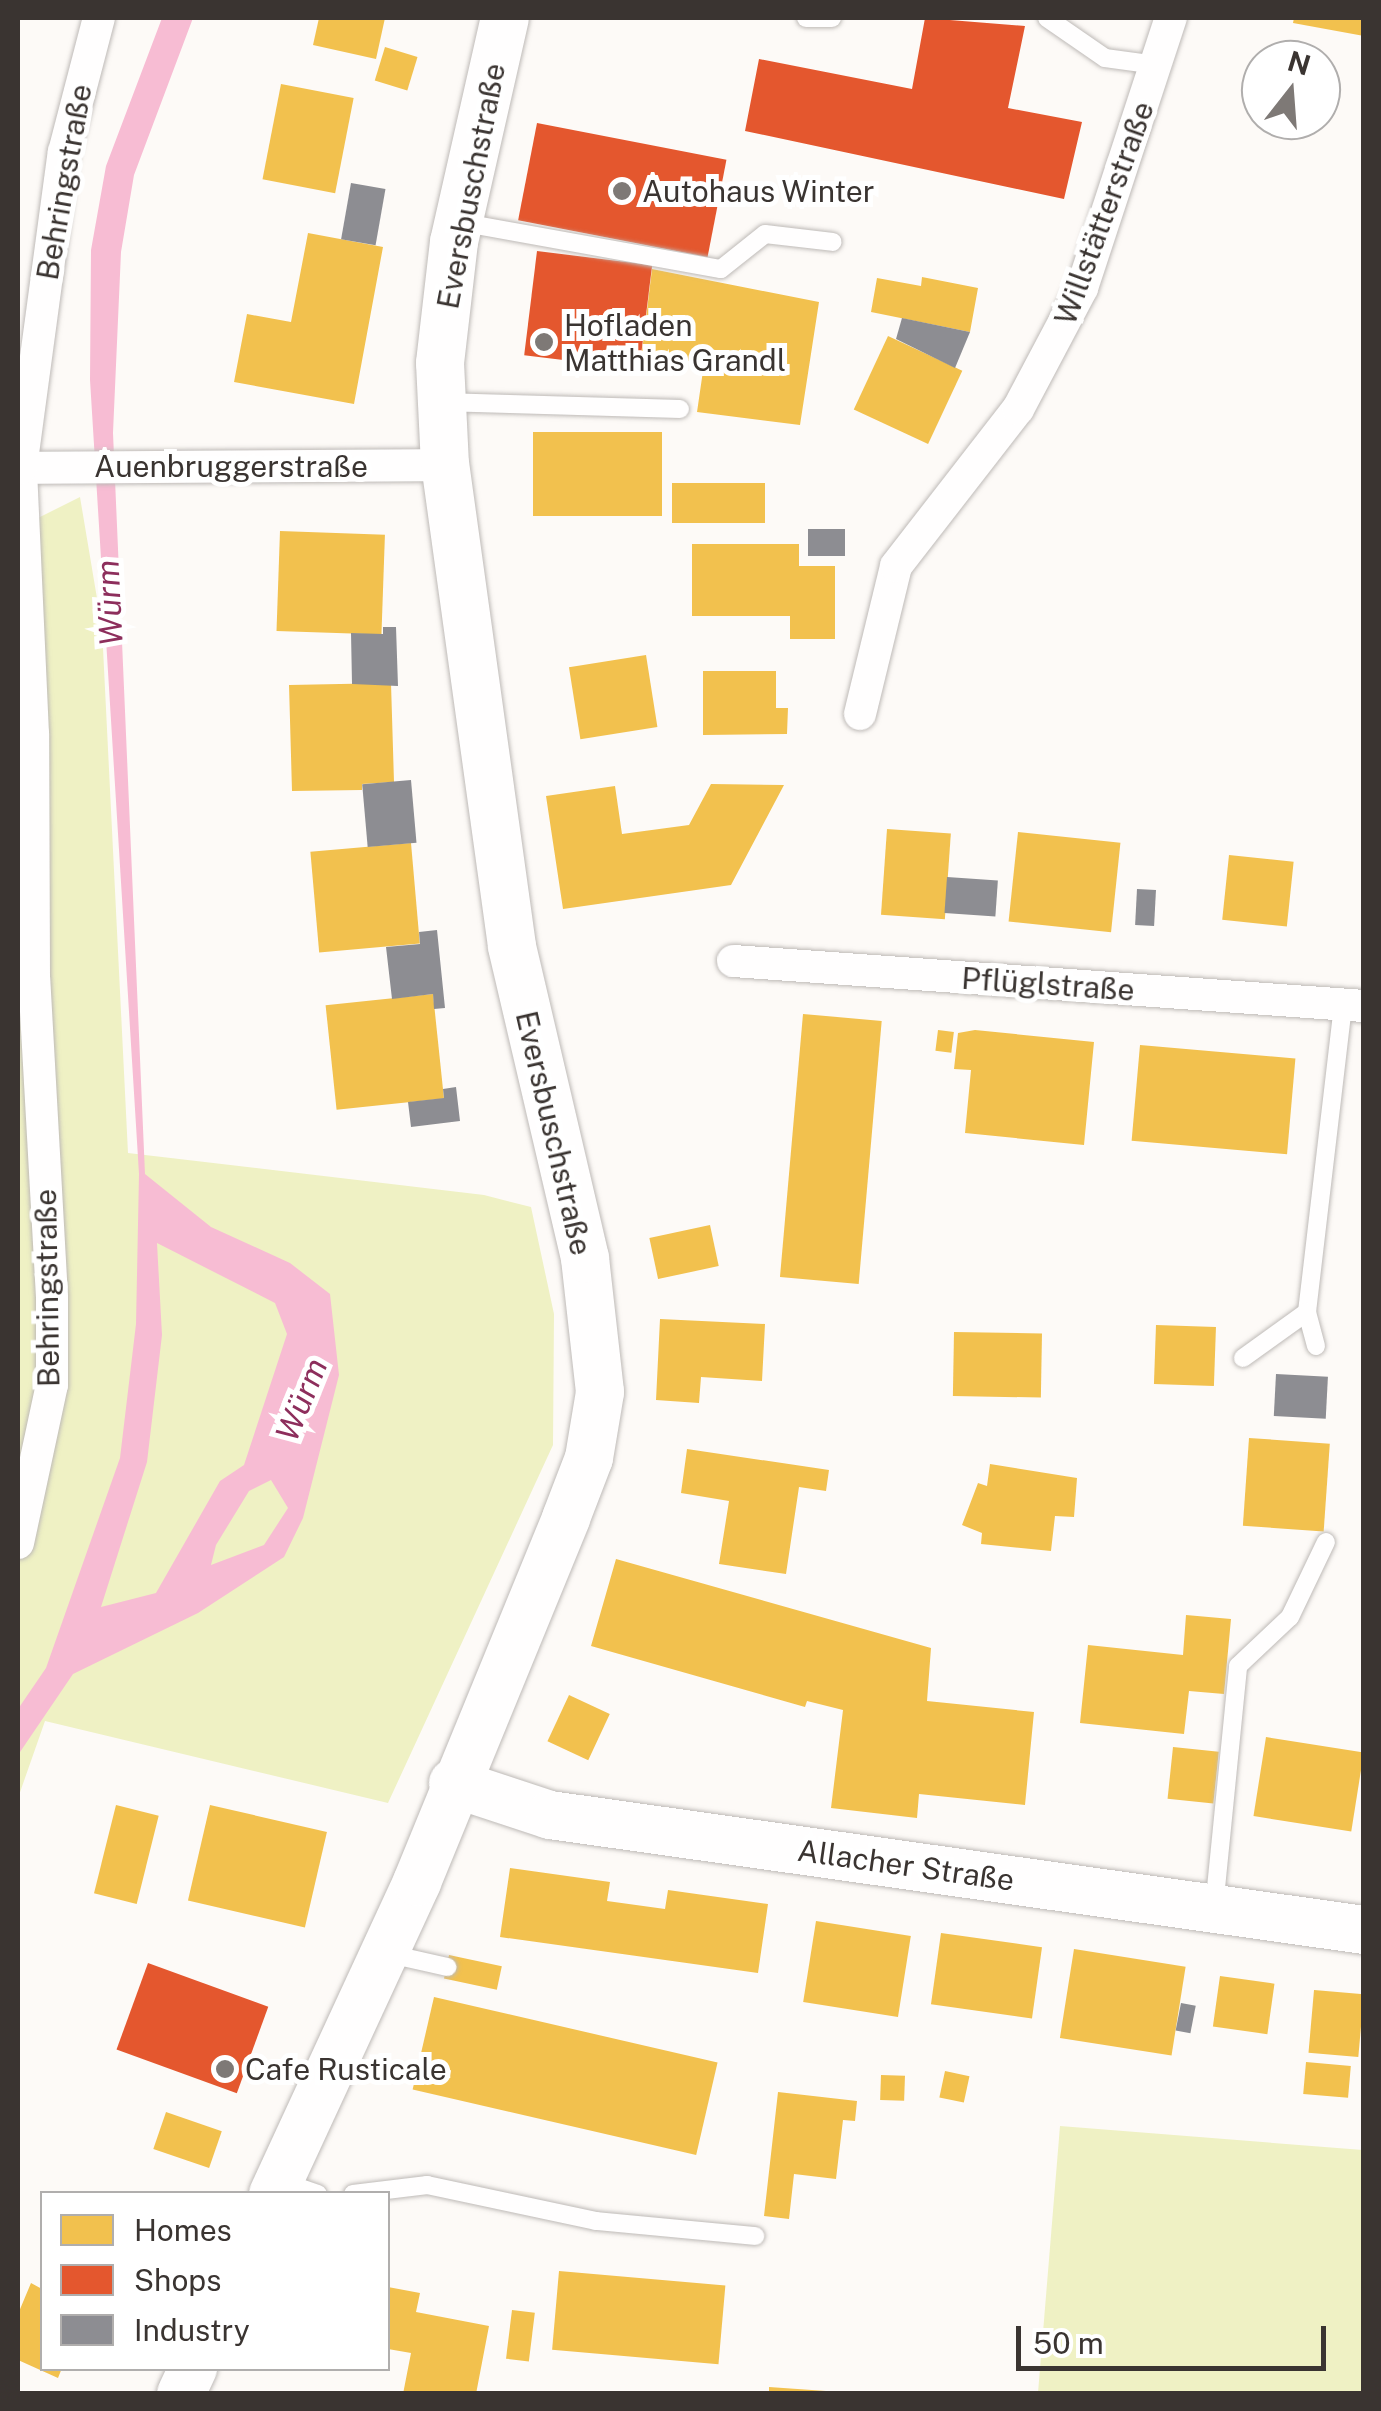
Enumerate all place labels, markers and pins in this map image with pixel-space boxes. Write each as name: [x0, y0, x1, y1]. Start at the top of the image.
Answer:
place label: Autohaus Winter: [642, 173, 875, 209]
marker: Autohaus Winter: [611, 180, 633, 202]
place label: Hofladen Matthias Grandl: [564, 307, 786, 378]
marker: Hofladen Matthias Grandl: [533, 331, 555, 353]
place label: Cafe Rusticale: [245, 2051, 447, 2087]
marker: Cafe Rusticale: [214, 2058, 236, 2080]

